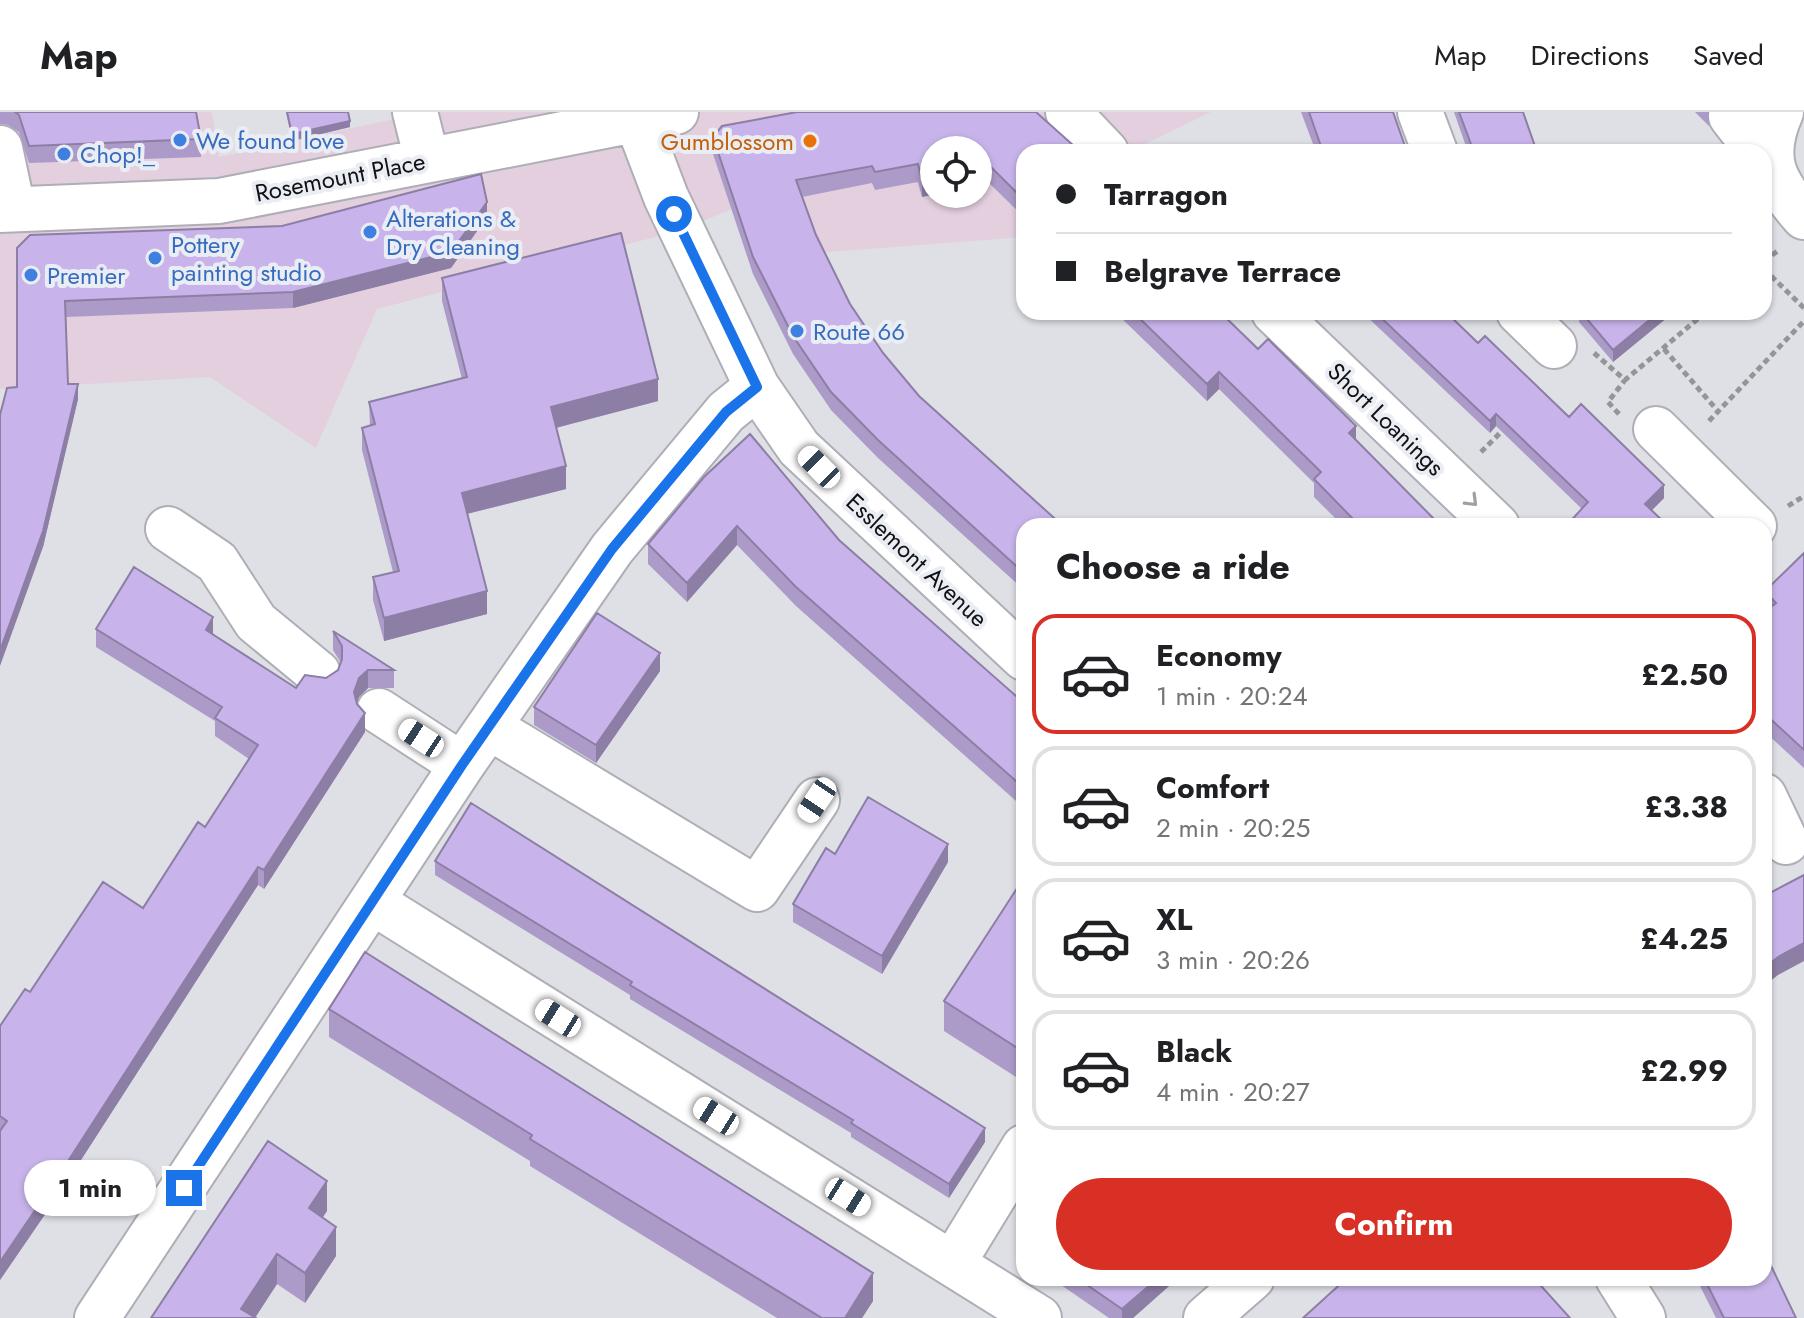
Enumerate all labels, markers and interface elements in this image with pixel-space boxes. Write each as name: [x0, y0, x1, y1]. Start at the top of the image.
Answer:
text: Map: [40, 28, 118, 83]
text: Map: [1434, 35, 1486, 76]
text: Directions: [1530, 35, 1649, 76]
text: Saved: [1693, 35, 1764, 76]
place label: We found love: [196, 123, 344, 158]
place label: Gumblossom: [661, 124, 794, 159]
marker: We found love: [171, 131, 189, 149]
marker: Gumblossom: [801, 132, 819, 150]
map controls: [920, 136, 992, 208]
button: locate: [920, 136, 992, 208]
place label: Chop!_: [80, 137, 155, 172]
street label: Rosemount Place: [252, 143, 428, 211]
marker: Chop!_: [55, 145, 73, 163]
text: Tarragon: [1104, 173, 1228, 216]
route start: [656, 196, 692, 232]
place label: Alterations & Dry Cleaning: [386, 201, 520, 264]
marker: Alterations & Dry Cleaning: [361, 223, 379, 241]
place label: Pottery painting studio: [171, 227, 322, 290]
marker: Pottery painting studio: [146, 249, 164, 267]
text: Belgrave Terrace: [1104, 250, 1341, 293]
place label: Premier: [47, 258, 126, 293]
marker: Premier: [22, 266, 40, 284]
place label: Route 66: [813, 314, 905, 349]
marker: Route 66: [788, 322, 806, 340]
street label: Short Loanings: [1320, 354, 1452, 484]
car: [794, 442, 844, 492]
street label: Esslemont Avenue: [838, 485, 996, 635]
one-way arrow: [1463, 492, 1477, 506]
text: Choose a ride: [1056, 540, 1290, 592]
text: Economy: [1156, 634, 1282, 677]
icon: car: [1060, 638, 1132, 710]
text: £2.50: [1641, 653, 1728, 696]
text: 1 min · 20:24: [1156, 677, 1308, 715]
car: [394, 715, 448, 761]
text: Comfort: [1156, 766, 1269, 809]
icon: car: [1060, 770, 1132, 842]
car: [794, 773, 840, 827]
text: £3.38: [1644, 785, 1728, 828]
text: 2 min · 20:25: [1156, 809, 1310, 847]
text: XL: [1156, 898, 1192, 941]
icon: car: [1060, 902, 1132, 974]
text: £4.25: [1640, 917, 1728, 960]
text: 3 min · 20:26: [1156, 941, 1310, 979]
car: [531, 995, 585, 1041]
text: Black: [1156, 1030, 1232, 1073]
icon: car: [1060, 1034, 1132, 1106]
text: £2.99: [1640, 1049, 1728, 1092]
text: 4 min · 20:27: [1156, 1073, 1310, 1111]
car: [689, 1093, 743, 1139]
callout: 1 min: [24, 1160, 156, 1216]
text: 1 min: [58, 1169, 122, 1207]
route end: [166, 1170, 202, 1206]
car: [821, 1174, 875, 1220]
button: Confirm: [1056, 1178, 1732, 1270]

